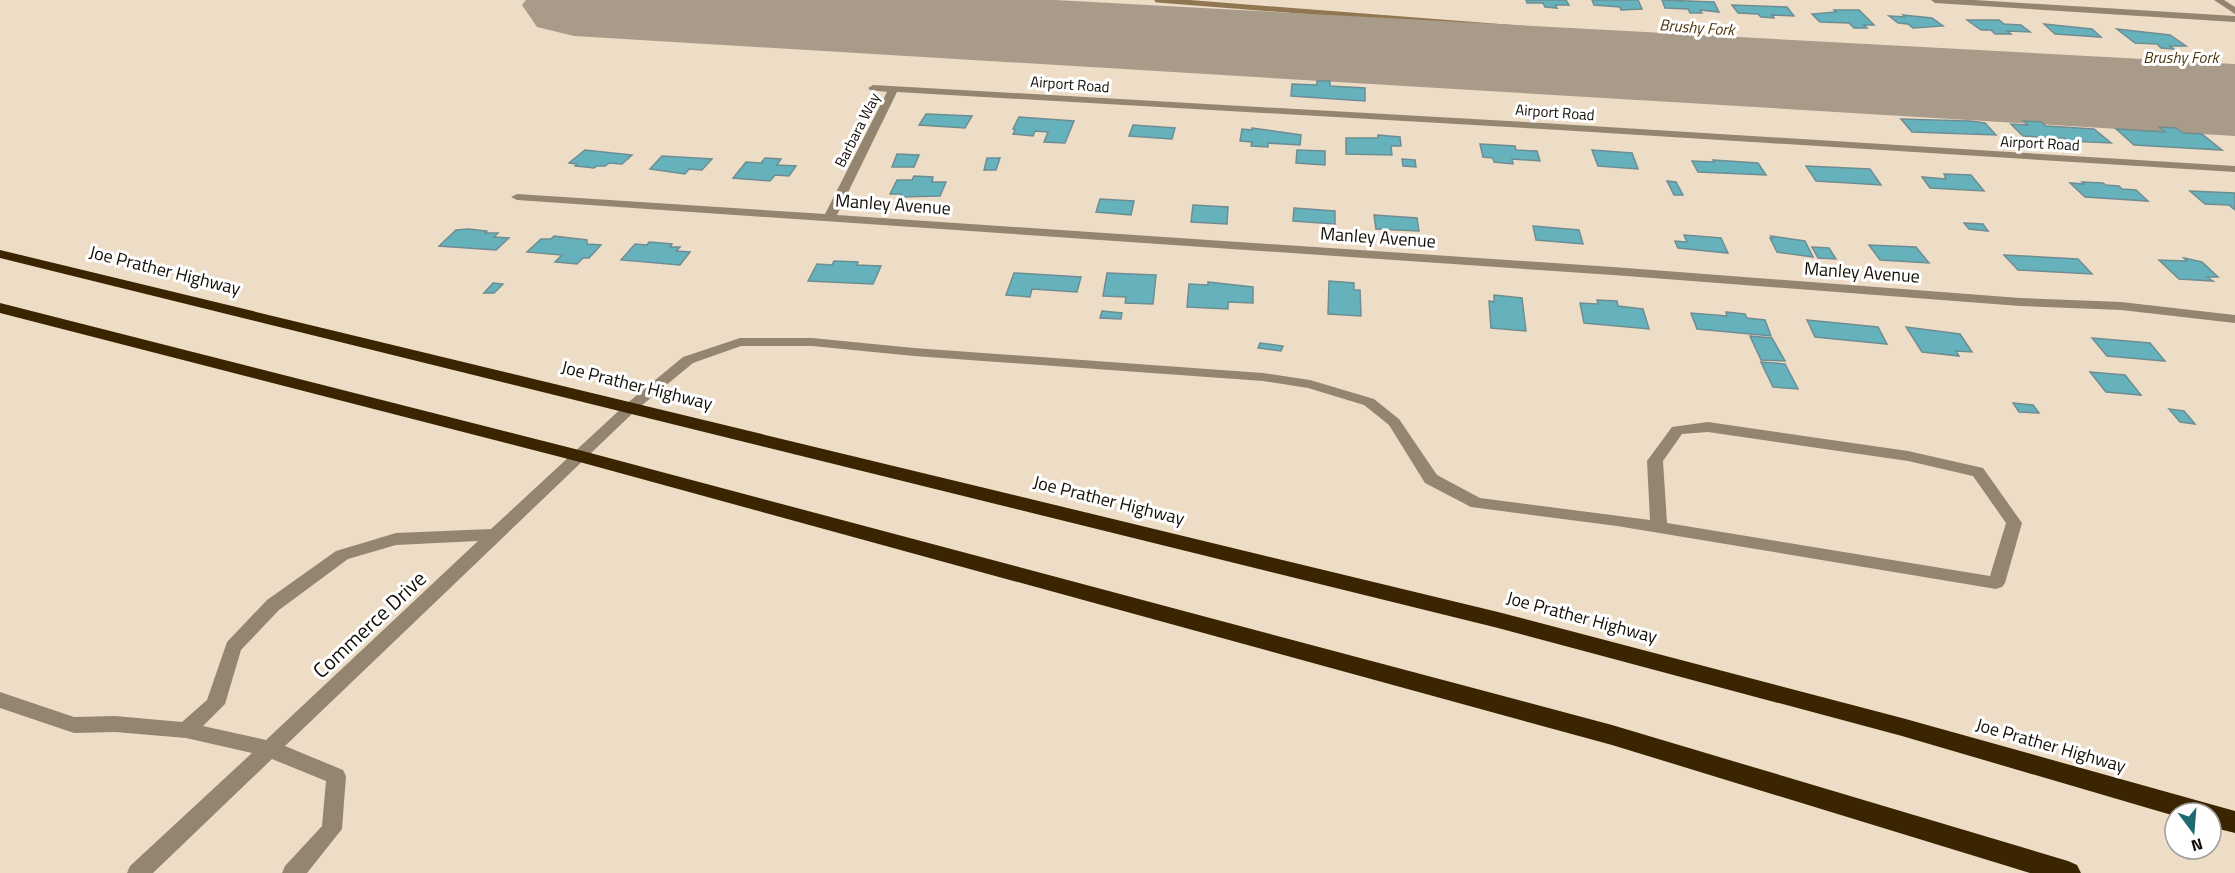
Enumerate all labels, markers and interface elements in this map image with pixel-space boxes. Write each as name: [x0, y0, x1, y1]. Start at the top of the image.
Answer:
water label: Brushy Fork: [1659, 12, 1737, 42]
water label: Brushy Fork: [2143, 45, 2221, 69]
street label: Airport Road: [1030, 70, 1110, 98]
street label: Barbara Way: [828, 89, 886, 171]
street label: Airport Road: [1515, 98, 1595, 126]
street label: Airport Road: [2000, 129, 2080, 157]
street label: Manley Avenue: [834, 186, 952, 222]
street label: Manley Avenue: [1319, 219, 1437, 255]
street label: Joe Prather Highway: [87, 238, 244, 302]
street label: Manley Avenue: [1803, 254, 1921, 290]
street label: Joe Prather Highway: [559, 353, 716, 417]
street label: Joe Prather Highway: [1031, 468, 1188, 532]
street label: Commerce Drive: [305, 563, 433, 685]
street label: Joe Prather Highway: [1504, 584, 1661, 650]
street label: Joe Prather Highway: [1973, 711, 2130, 779]
north arrow: [2163, 801, 2223, 861]
text: N: [2188, 832, 2206, 858]

